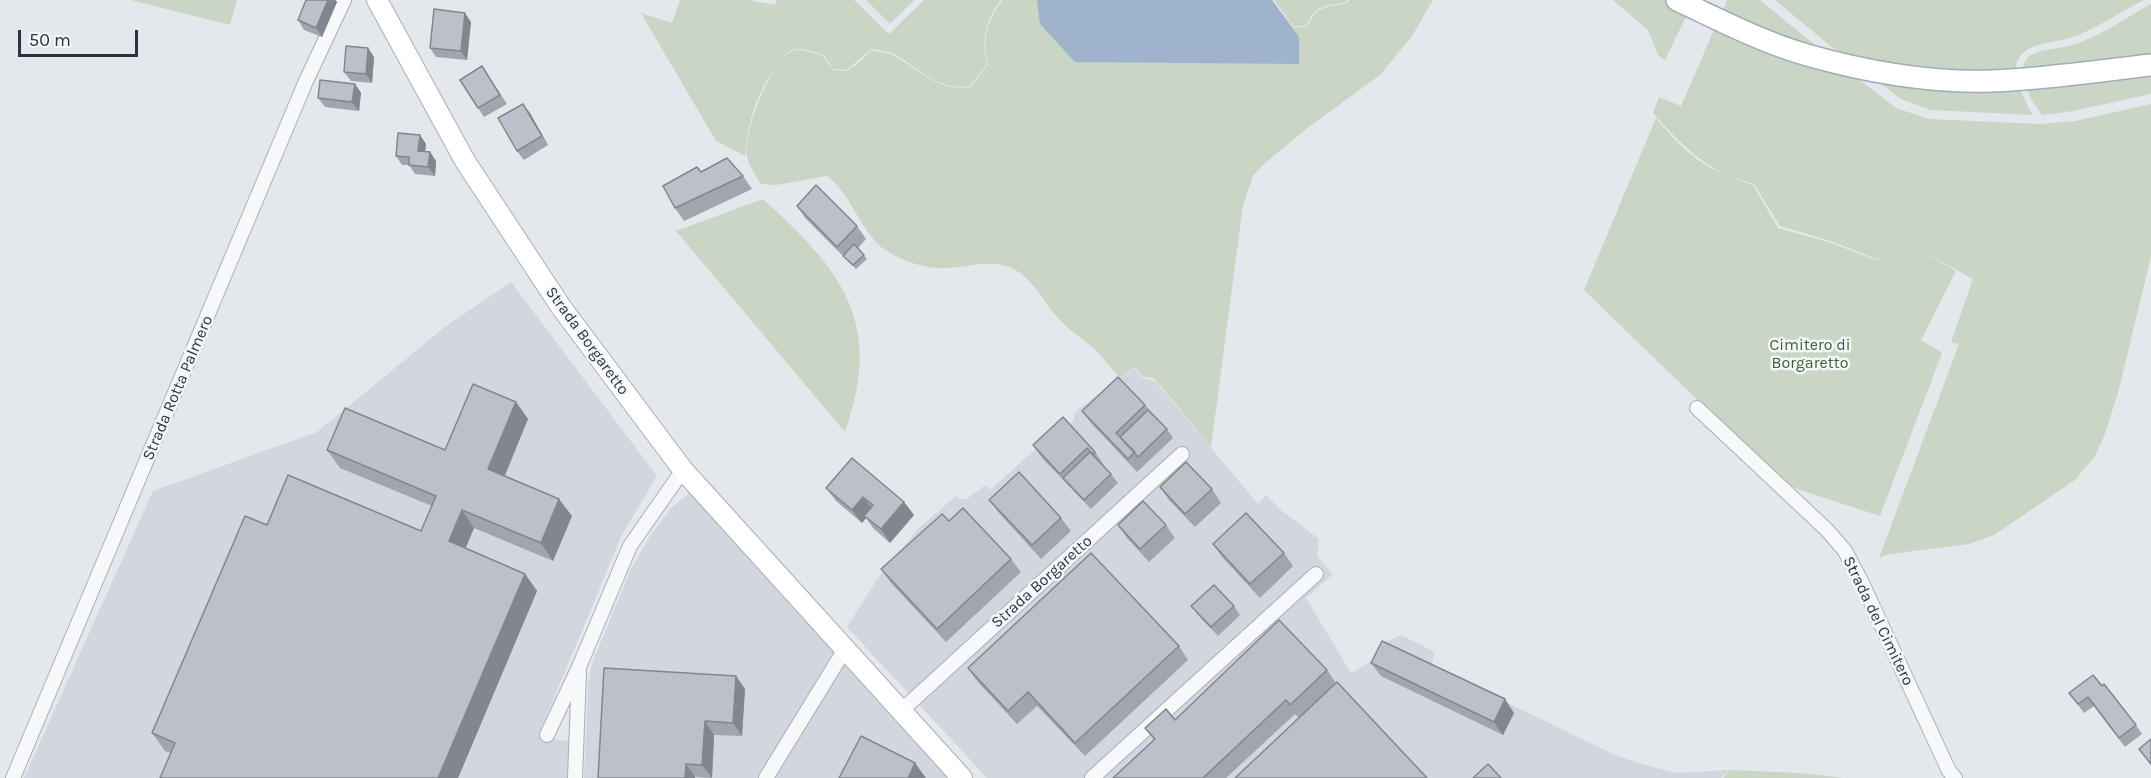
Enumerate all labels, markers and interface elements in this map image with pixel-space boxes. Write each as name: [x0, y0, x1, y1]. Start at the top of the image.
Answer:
scale bar: [21, 18, 141, 56]
text: 50 m: [29, 29, 71, 51]
street label: Strada Borgaretto: [541, 283, 633, 399]
street label: Strada Rotta Palmero: [139, 313, 217, 463]
park label: Cimitero di Borgaretto: [1769, 335, 1851, 373]
street label: Strada Borgaretto: [988, 532, 1096, 632]
street label: Strada del Cimitero: [1838, 553, 1918, 689]

